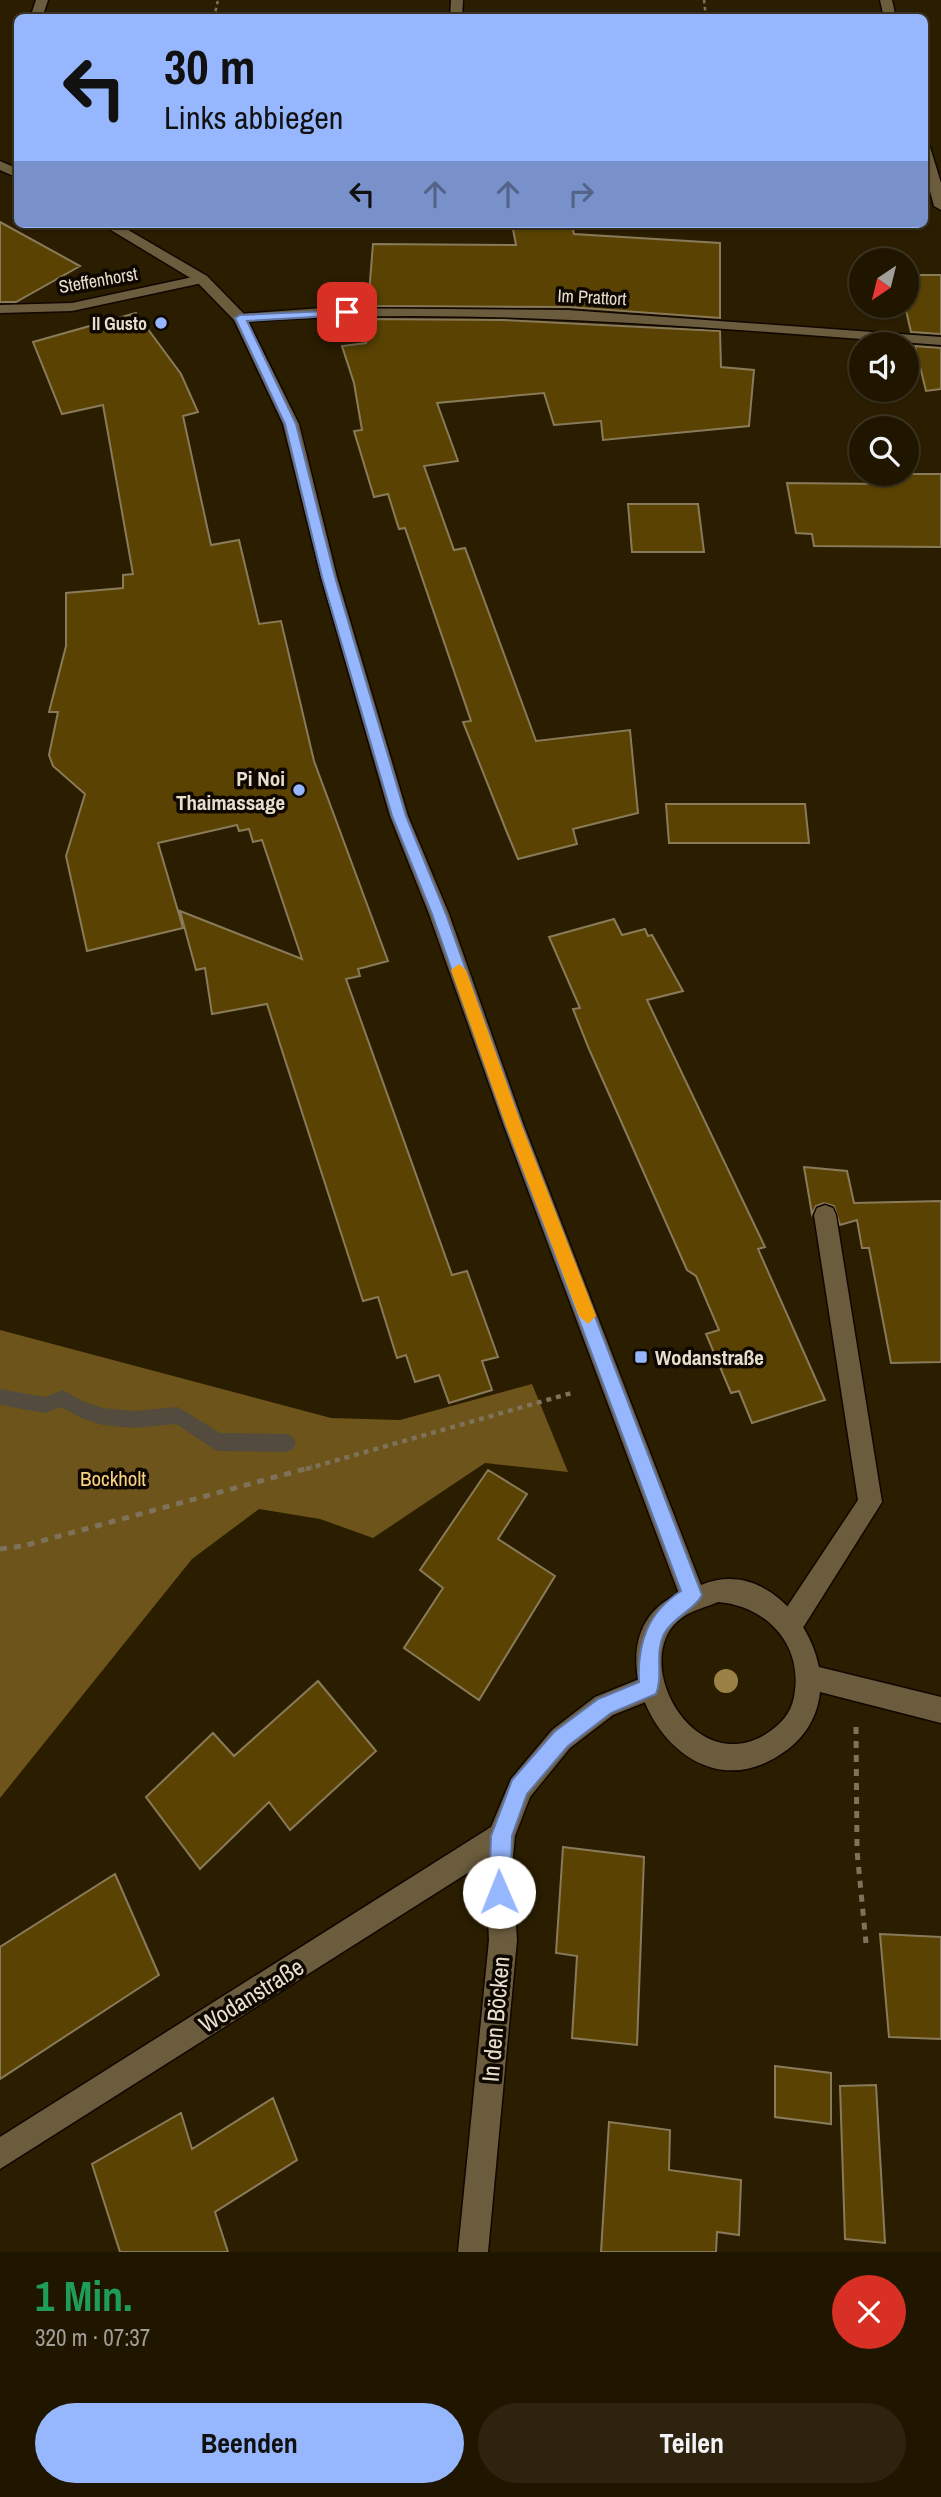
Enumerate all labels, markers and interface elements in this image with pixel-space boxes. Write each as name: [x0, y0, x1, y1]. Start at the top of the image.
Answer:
text: 30 m: [164, 33, 256, 99]
icon: left: [49, 42, 140, 133]
text: Links abbiegen: [164, 96, 343, 139]
icon: left: [343, 175, 381, 213]
icon: ahead: [416, 175, 454, 213]
icon: ahead: [489, 175, 527, 213]
icon: right: [562, 175, 600, 213]
north arrow: [849, 248, 919, 318]
map controls: [849, 248, 919, 486]
street label: Steffenhorst: [57, 261, 139, 299]
pin: [317, 282, 377, 342]
street label: Im Prattort: [557, 283, 627, 311]
icon: arrive: [328, 293, 366, 331]
place label: Il Gusto: [92, 311, 147, 336]
marker: Il Gusto: [153, 315, 169, 331]
button: sound: [849, 332, 919, 402]
button: search: [849, 416, 919, 486]
place label: Pi Noi Thaimassage: [176, 764, 285, 817]
marker: Pi Noi Thaimassage: [291, 782, 307, 798]
place label: Wodanstraße: [655, 1343, 764, 1372]
marker: Wodanstraße: [633, 1349, 649, 1365]
park label: Bockholt: [80, 1464, 146, 1493]
position arrow: [462, 1855, 536, 1929]
street label: Wodanstraße: [193, 1950, 309, 2040]
street label: In den Böcken: [474, 1955, 516, 2083]
text: 1 Min.: [35, 2268, 133, 2324]
button: close: [832, 2275, 906, 2349]
text: 320 m · 07:37: [35, 2322, 150, 2353]
button: Beenden: [35, 2403, 464, 2483]
button: Teilen: [478, 2403, 906, 2483]

